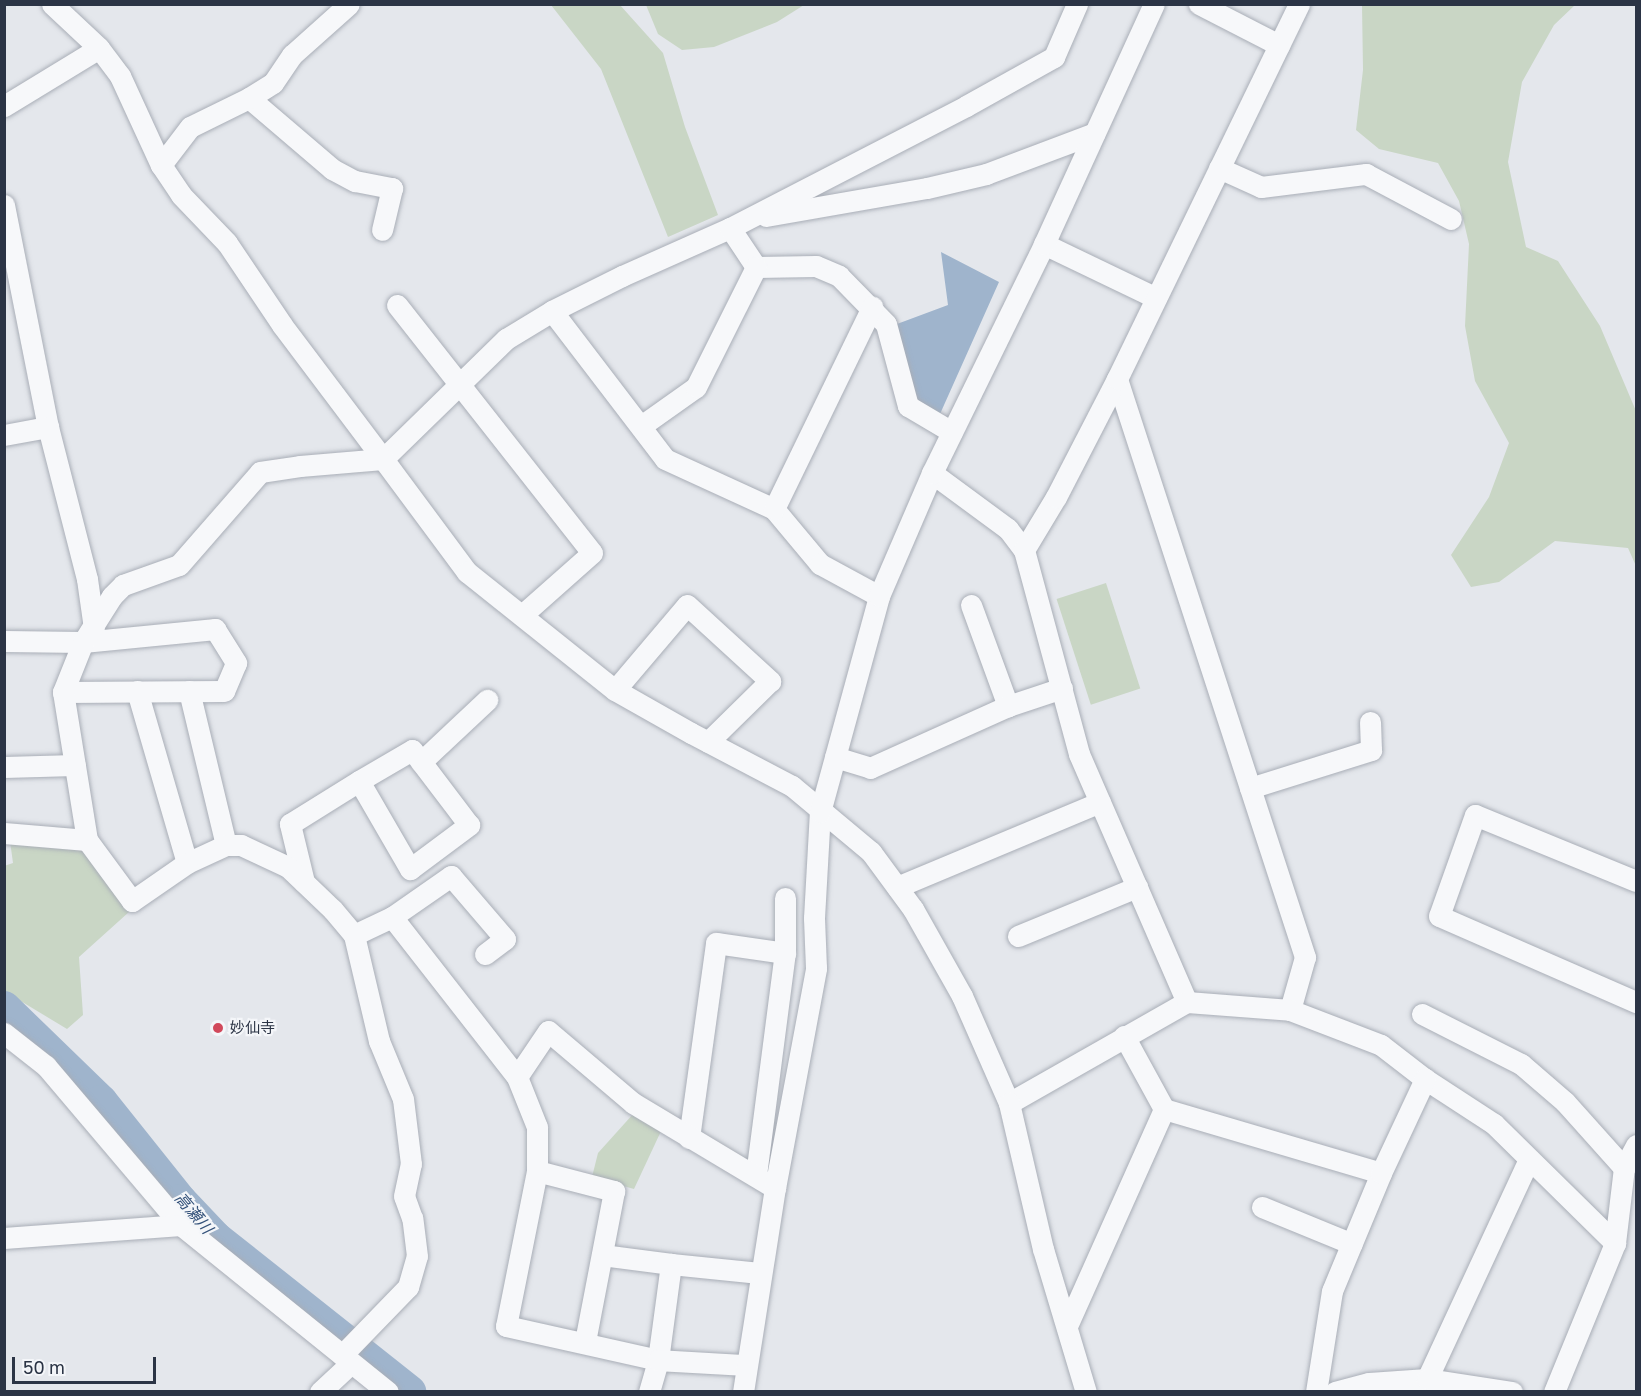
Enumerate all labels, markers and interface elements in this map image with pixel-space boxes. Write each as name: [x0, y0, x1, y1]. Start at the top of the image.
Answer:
place label: 妙仙寺: [230, 1019, 275, 1037]
marker: 妙仙寺: [211, 1021, 225, 1035]
water label: 高瀬川: [171, 1188, 217, 1238]
scale bar: [15, 1345, 159, 1383]
text: 50 m: [23, 1356, 65, 1378]

